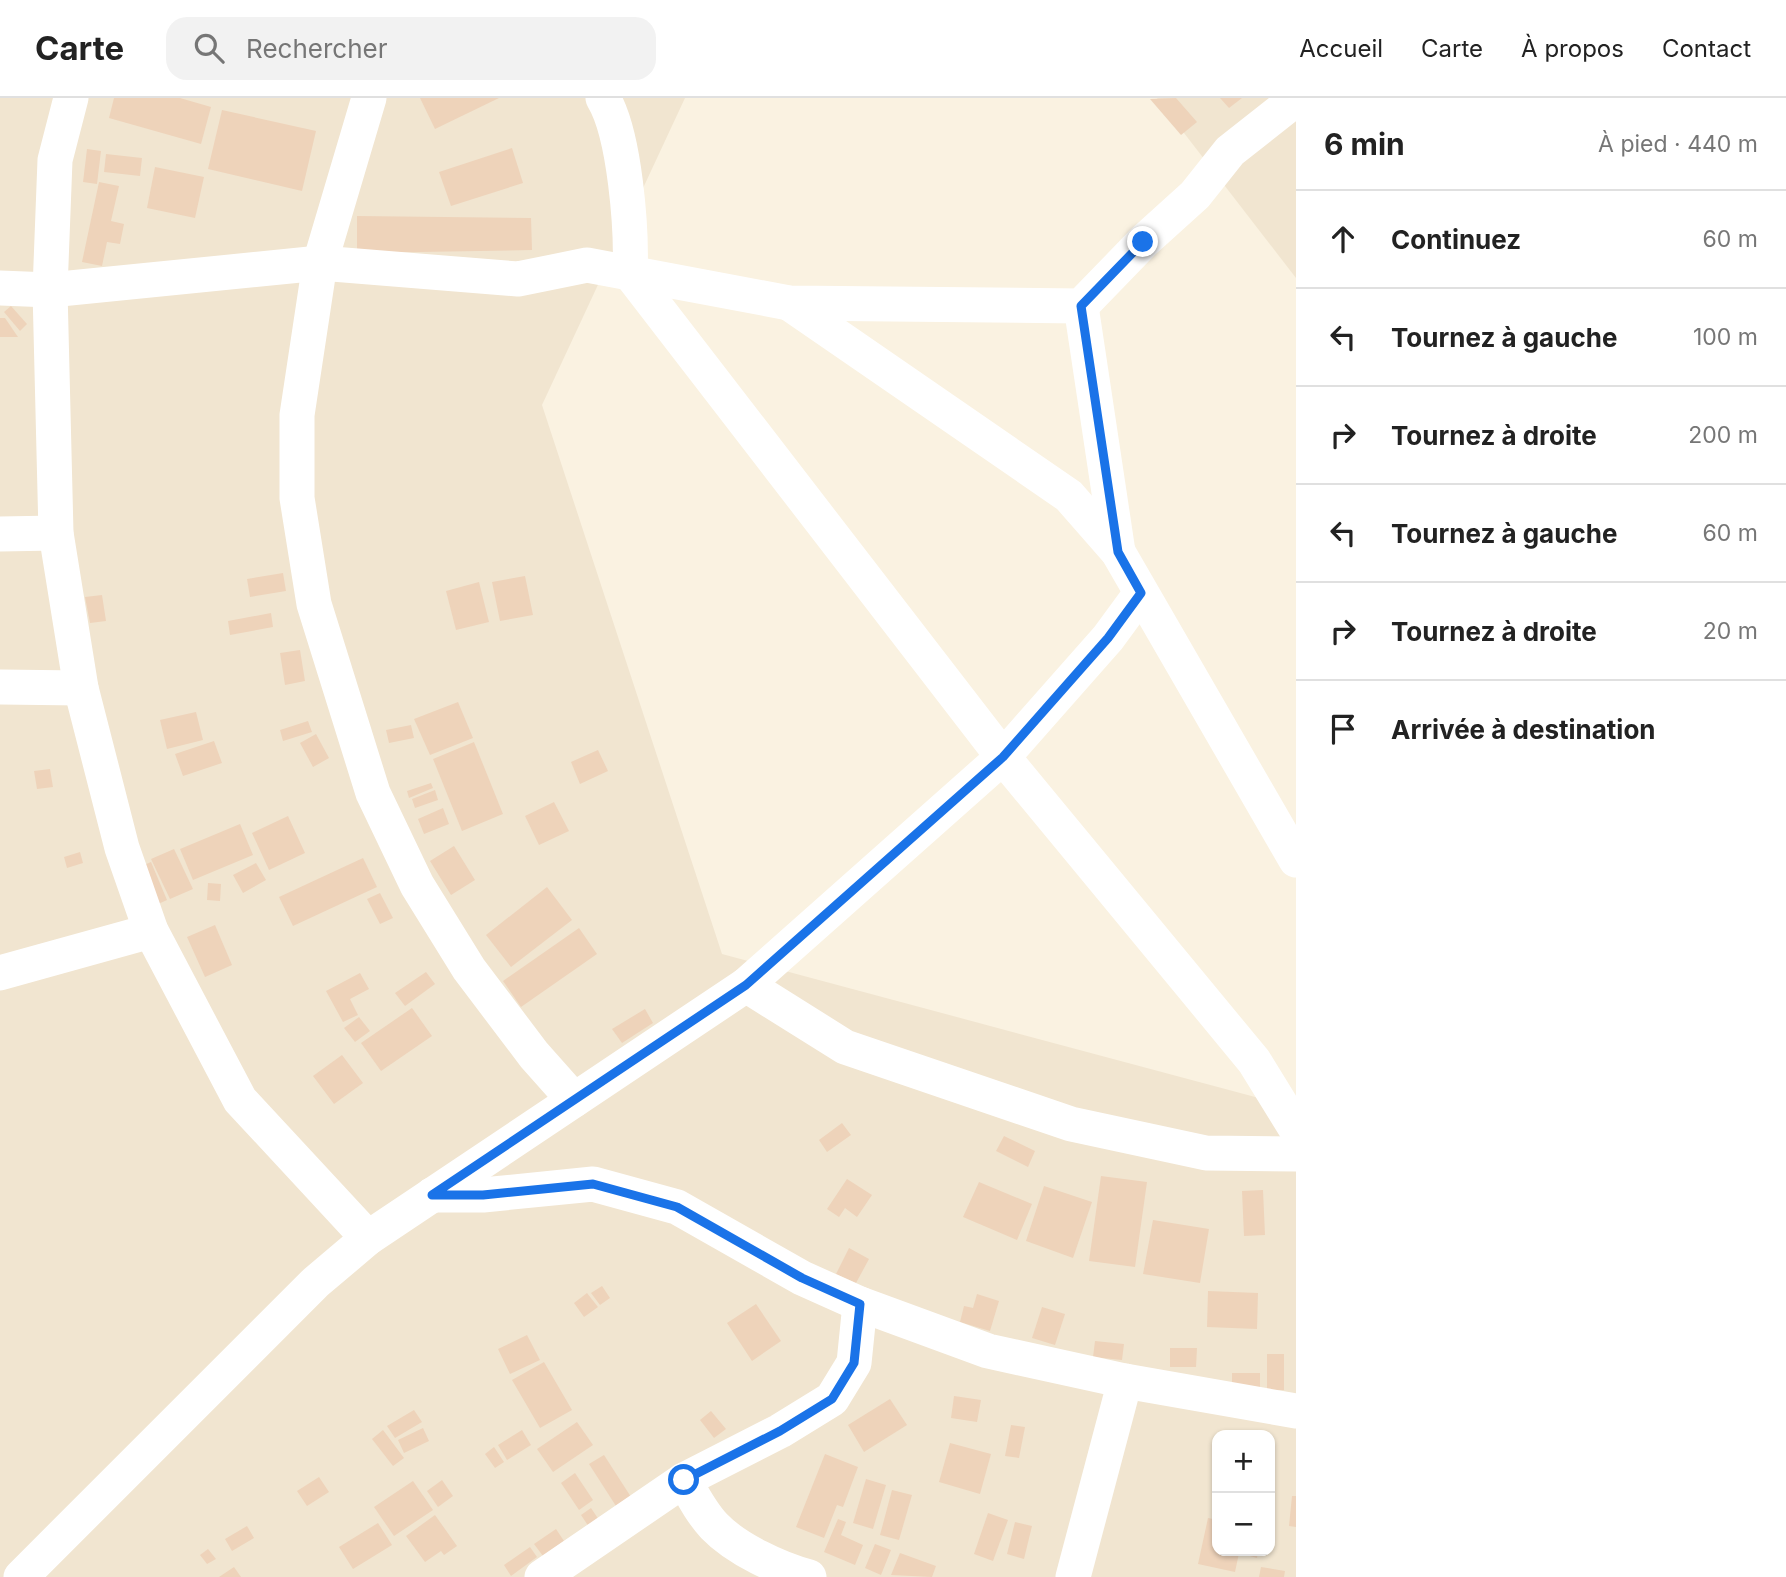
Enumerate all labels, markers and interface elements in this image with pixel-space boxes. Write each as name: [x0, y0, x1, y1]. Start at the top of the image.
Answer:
search box: [166, 17, 656, 80]
text: Carte: [35, 28, 124, 68]
icon: search: [190, 29, 228, 67]
text: Rechercher: [246, 33, 388, 64]
text: Accueil: [1299, 34, 1383, 63]
text: Carte: [1421, 34, 1483, 63]
text: À propos: [1521, 34, 1624, 63]
text: Contact: [1662, 34, 1751, 63]
text: 6 min: [1324, 126, 1405, 162]
text: À pied · 440 m: [1598, 130, 1758, 158]
icon: ahead: [1324, 220, 1362, 258]
text: Continuez: [1391, 224, 1521, 255]
text: 60 m: [1703, 225, 1758, 253]
route end: [1127, 226, 1158, 257]
icon: left: [1324, 318, 1362, 356]
text: Tournez à gauche: [1391, 322, 1617, 353]
text: 100 m: [1693, 323, 1758, 351]
icon: right: [1324, 416, 1362, 454]
text: Tournez à droite: [1391, 420, 1597, 451]
text: 200 m: [1688, 421, 1758, 449]
icon: left: [1324, 514, 1362, 552]
text: Tournez à gauche: [1391, 518, 1617, 549]
text: 60 m: [1703, 519, 1758, 547]
icon: right: [1324, 612, 1362, 650]
text: Tournez à droite: [1391, 616, 1597, 647]
text: 20 m: [1703, 617, 1758, 645]
icon: arrive: [1324, 710, 1362, 748]
text: Arrivée à destination: [1391, 714, 1656, 745]
map controls: [1212, 1430, 1275, 1556]
button: +: [1212, 1430, 1275, 1493]
route start: [668, 1464, 699, 1495]
button: −: [1212, 1493, 1275, 1556]

